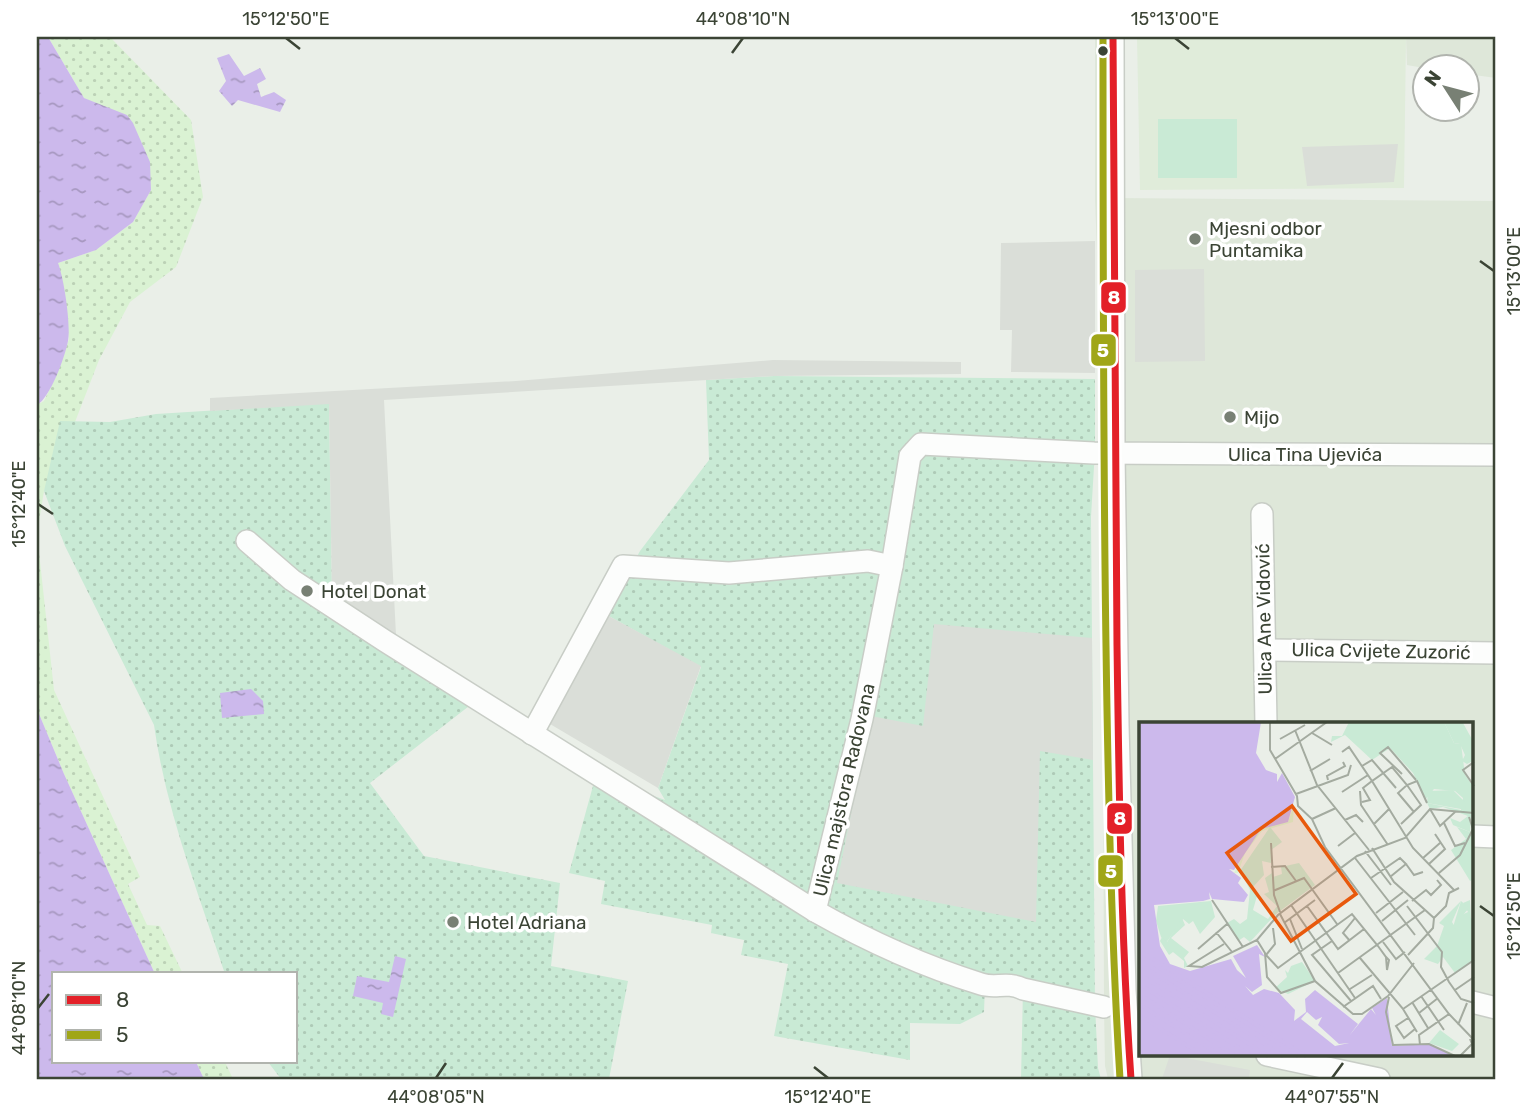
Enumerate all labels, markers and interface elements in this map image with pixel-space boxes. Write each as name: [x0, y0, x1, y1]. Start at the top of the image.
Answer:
text: 15°12'50"E: [242, 8, 330, 30]
text: 44°08'10"N: [696, 8, 790, 30]
text: 15°13'00"E: [1131, 8, 1219, 30]
unlabelled marker: [1096, 44, 1110, 58]
north arrow: [1410, 52, 1480, 122]
text: N: [1419, 66, 1446, 91]
place label: Mjesni odbor Puntamika: [1209, 217, 1323, 262]
text: 15°13'00"E: [1503, 227, 1525, 315]
marker: Mjesni odbor Puntamika: [1187, 231, 1203, 247]
line badge: 8: [1100, 281, 1127, 314]
text: 8: [1108, 286, 1121, 309]
line badge: 5: [1090, 333, 1117, 367]
text: 5: [1097, 339, 1109, 362]
place label: Mijo: [1244, 406, 1279, 429]
marker: Mijo: [1222, 409, 1238, 425]
street label: Ulica Tina Ujevića: [1228, 443, 1382, 466]
text: 15°12'40"E: [8, 461, 30, 547]
street label: Ulica Ane Vidović: [1251, 543, 1277, 695]
place label: Hotel Donat: [321, 580, 427, 603]
marker: Hotel Donat: [299, 583, 315, 599]
street label: Ulica Cvijete Zuzorić: [1291, 638, 1471, 664]
street label: Ulica majstora Radovana: [808, 681, 880, 899]
inset map: [1139, 722, 1474, 1056]
line badge: 8: [1106, 802, 1133, 835]
text: 8: [1114, 807, 1127, 830]
line badge: 5: [1097, 854, 1124, 888]
text: 5: [1105, 860, 1117, 883]
text: 15°12'50"E: [1503, 872, 1525, 960]
place label: Hotel Adriana: [467, 911, 586, 934]
marker: Hotel Adriana: [445, 914, 461, 930]
text: 44°08'10"N: [8, 961, 30, 1055]
legend: [52, 972, 298, 1064]
text: 8: [116, 987, 129, 1012]
text: 5: [116, 1022, 128, 1047]
text: 44°08'05"N: [387, 1086, 485, 1108]
text: 15°12'40"E: [785, 1086, 871, 1108]
text: 44°07'55"N: [1285, 1086, 1379, 1108]

